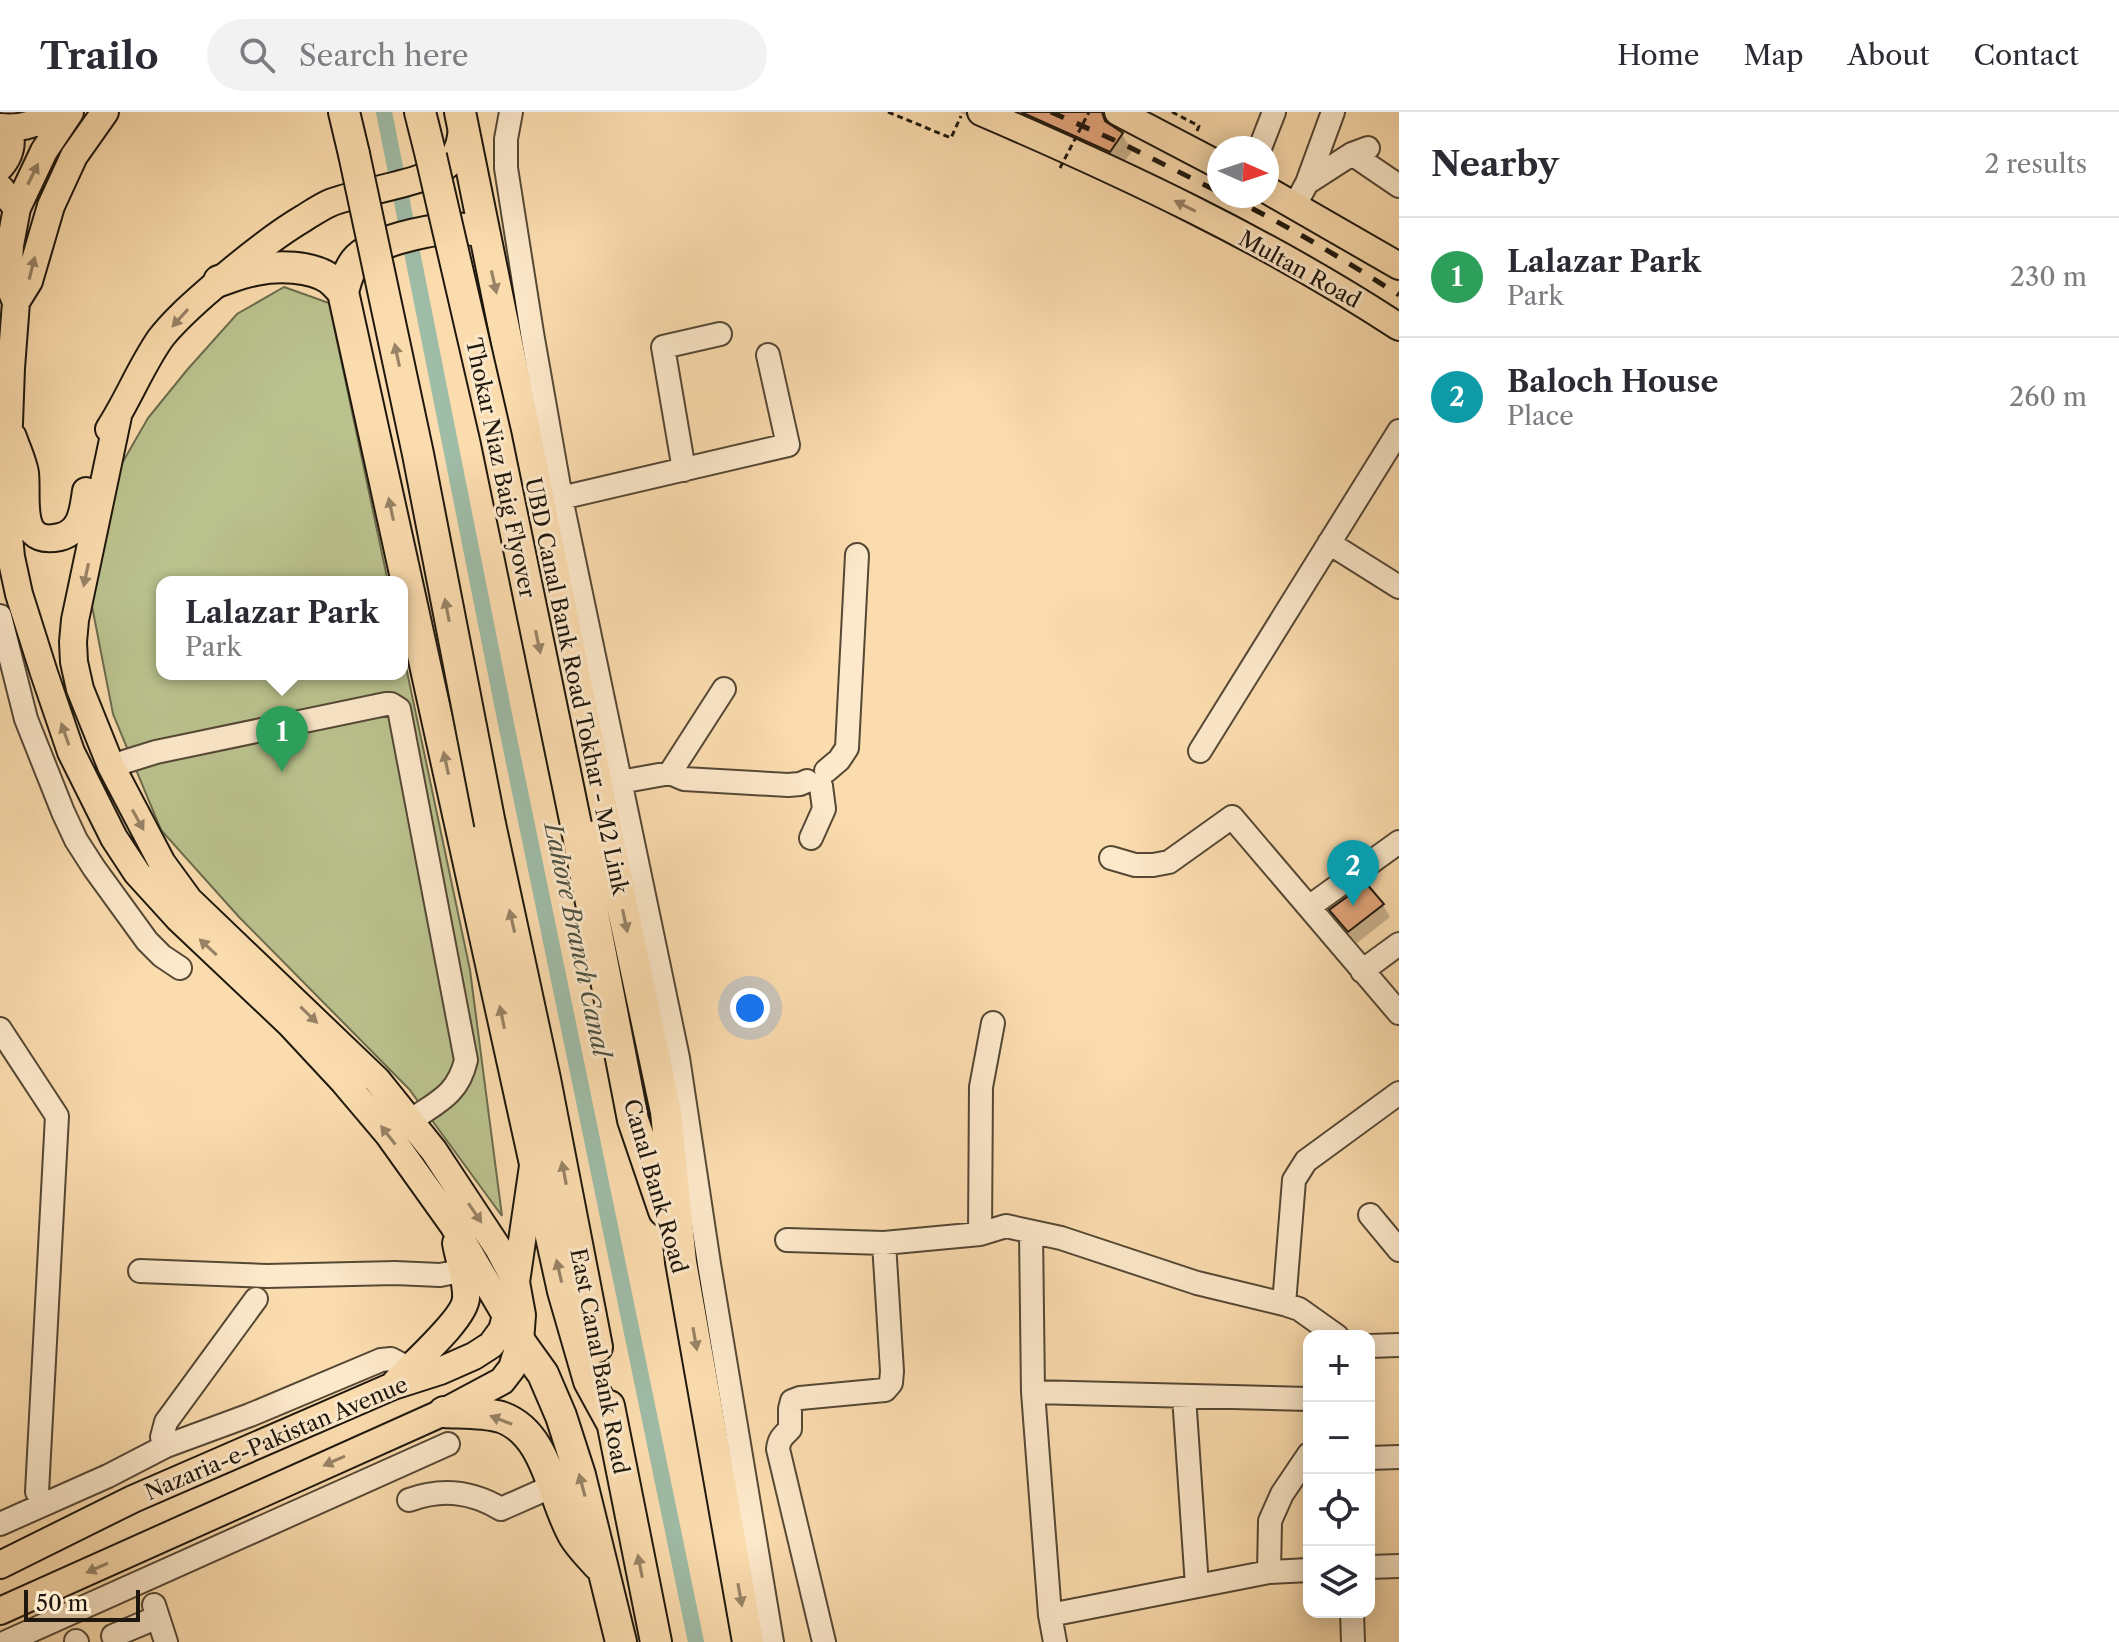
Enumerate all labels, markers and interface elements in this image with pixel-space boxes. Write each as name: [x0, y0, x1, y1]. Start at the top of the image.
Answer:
search box: [207, 19, 767, 91]
text: Trailo: [40, 32, 159, 79]
icon: search: [235, 33, 279, 77]
text: Search here: [299, 37, 469, 74]
text: Home: [1617, 38, 1699, 72]
text: Map: [1743, 38, 1803, 72]
text: About: [1847, 38, 1929, 72]
text: Contact: [1973, 38, 2079, 72]
north arrow: [1207, 136, 1279, 208]
text: Nearby: [1431, 143, 1559, 185]
text: 2 results: [1984, 148, 2087, 180]
one-way arrow: [26, 163, 40, 186]
one-way arrow: [1174, 199, 1197, 213]
street label: Multan Road: [1234, 225, 1366, 314]
text: Lalazar Park: [1507, 243, 1701, 280]
one-way arrow: [27, 256, 39, 281]
text: 1: [1451, 261, 1463, 293]
text: 230 m: [2010, 261, 2087, 293]
one-way arrow: [488, 270, 501, 295]
text: Park: [1507, 280, 1564, 312]
one-way arrow: [171, 308, 189, 327]
street label: Thokar Niaz Baig Flyover: [460, 336, 541, 600]
one-way arrow: [390, 342, 403, 367]
text: Baloch House: [1507, 363, 1718, 400]
text: 2: [1449, 381, 1465, 413]
text: 260 m: [2009, 381, 2087, 413]
text: Place: [1507, 400, 1574, 432]
street label: UBD Canal Bank Road Tokhar - M2 Link: [519, 475, 634, 898]
one-way arrow: [384, 496, 397, 521]
one-way arrow: [79, 563, 91, 588]
popup: [156, 576, 408, 680]
text: Lalazar Park: [185, 594, 379, 631]
one-way arrow: [441, 597, 453, 622]
one-way arrow: [533, 630, 545, 655]
text: Park: [185, 631, 242, 663]
pin: 1: [256, 706, 308, 772]
one-way arrow: [58, 722, 70, 746]
one-way arrow: [439, 750, 452, 775]
one-way arrow: [132, 809, 145, 832]
water label: Lahore Branch Canal: [538, 818, 617, 1062]
pin: 2: [1327, 840, 1379, 906]
one-way arrow: [505, 908, 518, 933]
one-way arrow: [619, 909, 632, 934]
one-way arrow: [199, 938, 218, 956]
your location: [730, 988, 770, 1028]
one-way arrow: [495, 1004, 508, 1029]
one-way arrow: [299, 1005, 318, 1023]
street label: Canal Bank Road: [618, 1096, 693, 1276]
one-way arrow: [380, 1125, 397, 1145]
one-way arrow: [557, 1160, 569, 1185]
one-way arrow: [467, 1202, 482, 1223]
street label: East Canal Bank Road: [564, 1246, 635, 1476]
one-way arrow: [552, 1258, 564, 1283]
one-way arrow: [689, 1327, 701, 1352]
map controls: [1303, 1330, 1375, 1618]
button: +: [1303, 1330, 1375, 1402]
street label: Nazaria-e-Pakistan Avenue: [141, 1371, 412, 1506]
button: −: [1303, 1402, 1375, 1474]
one-way arrow: [489, 1413, 513, 1426]
one-way arrow: [322, 1455, 346, 1468]
one-way arrow: [575, 1472, 587, 1497]
button: locate: [1303, 1474, 1375, 1546]
button: layers: [1303, 1546, 1375, 1618]
one-way arrow: [633, 1553, 646, 1578]
one-way arrow: [85, 1561, 108, 1575]
one-way arrow: [734, 1583, 746, 1608]
scale bar: [24, 1586, 140, 1622]
text: 50 m: [36, 1590, 88, 1617]

